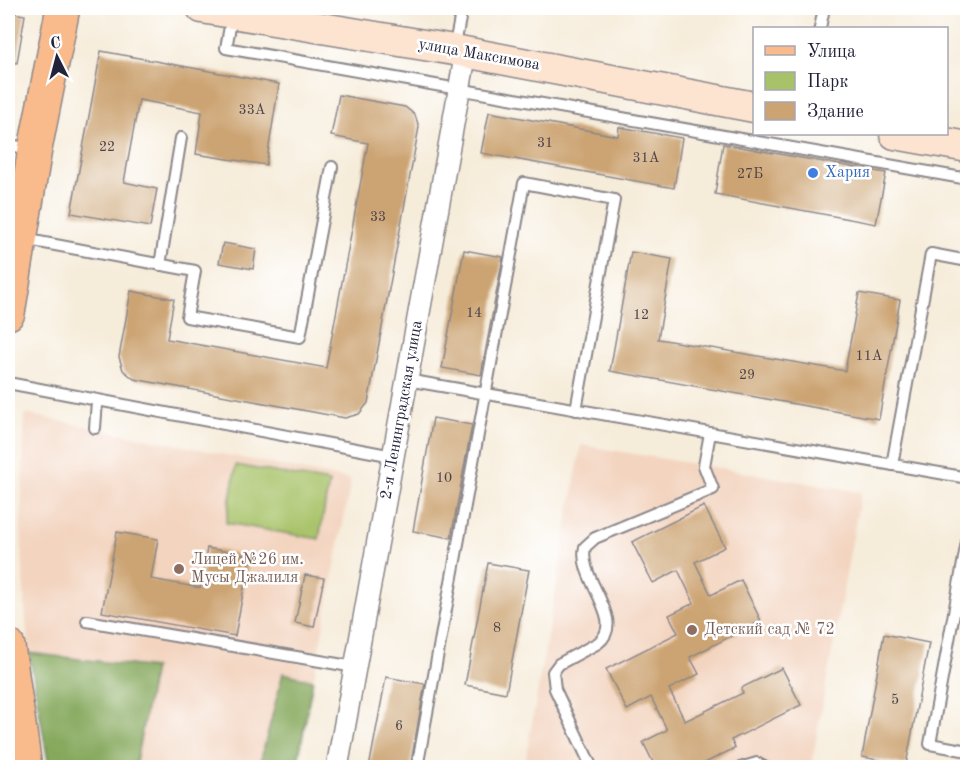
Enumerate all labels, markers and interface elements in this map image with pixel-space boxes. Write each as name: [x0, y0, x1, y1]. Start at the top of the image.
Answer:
north arrow: [27, 27, 87, 87]
legend: [753, 27, 948, 135]
text: С: [50, 36, 62, 53]
street label: улица Максимова: [417, 36, 541, 74]
text: Улица: [807, 43, 856, 61]
text: Парк: [807, 73, 848, 91]
house number: 33А: [239, 103, 266, 117]
text: Здание: [807, 103, 864, 121]
house number: 31: [537, 136, 553, 150]
house number: 22: [99, 140, 115, 154]
house number: 31А: [633, 151, 660, 165]
place label: Хария: [825, 165, 870, 181]
marker: Хария: [806, 166, 820, 180]
house number: 27Б: [737, 167, 763, 181]
house number: 33: [370, 210, 386, 224]
house number: 14: [466, 306, 482, 320]
house number: 12: [633, 308, 649, 322]
street label: 2-я Ленинградская улица: [378, 319, 426, 501]
house number: 11А: [856, 349, 883, 363]
house number: 29: [739, 368, 755, 382]
house number: 10: [436, 471, 452, 485]
place label: Лицей №26 им. Мусы Джалиля: [191, 552, 304, 586]
marker: Лицей №26 им. Мусы Джалиля: [172, 562, 186, 576]
house number: 8: [493, 621, 501, 635]
place label: Детский сад № 72: [704, 622, 835, 638]
marker: Детский сад № 72: [685, 623, 699, 637]
house number: 5: [891, 693, 899, 707]
house number: 6: [395, 719, 403, 733]

